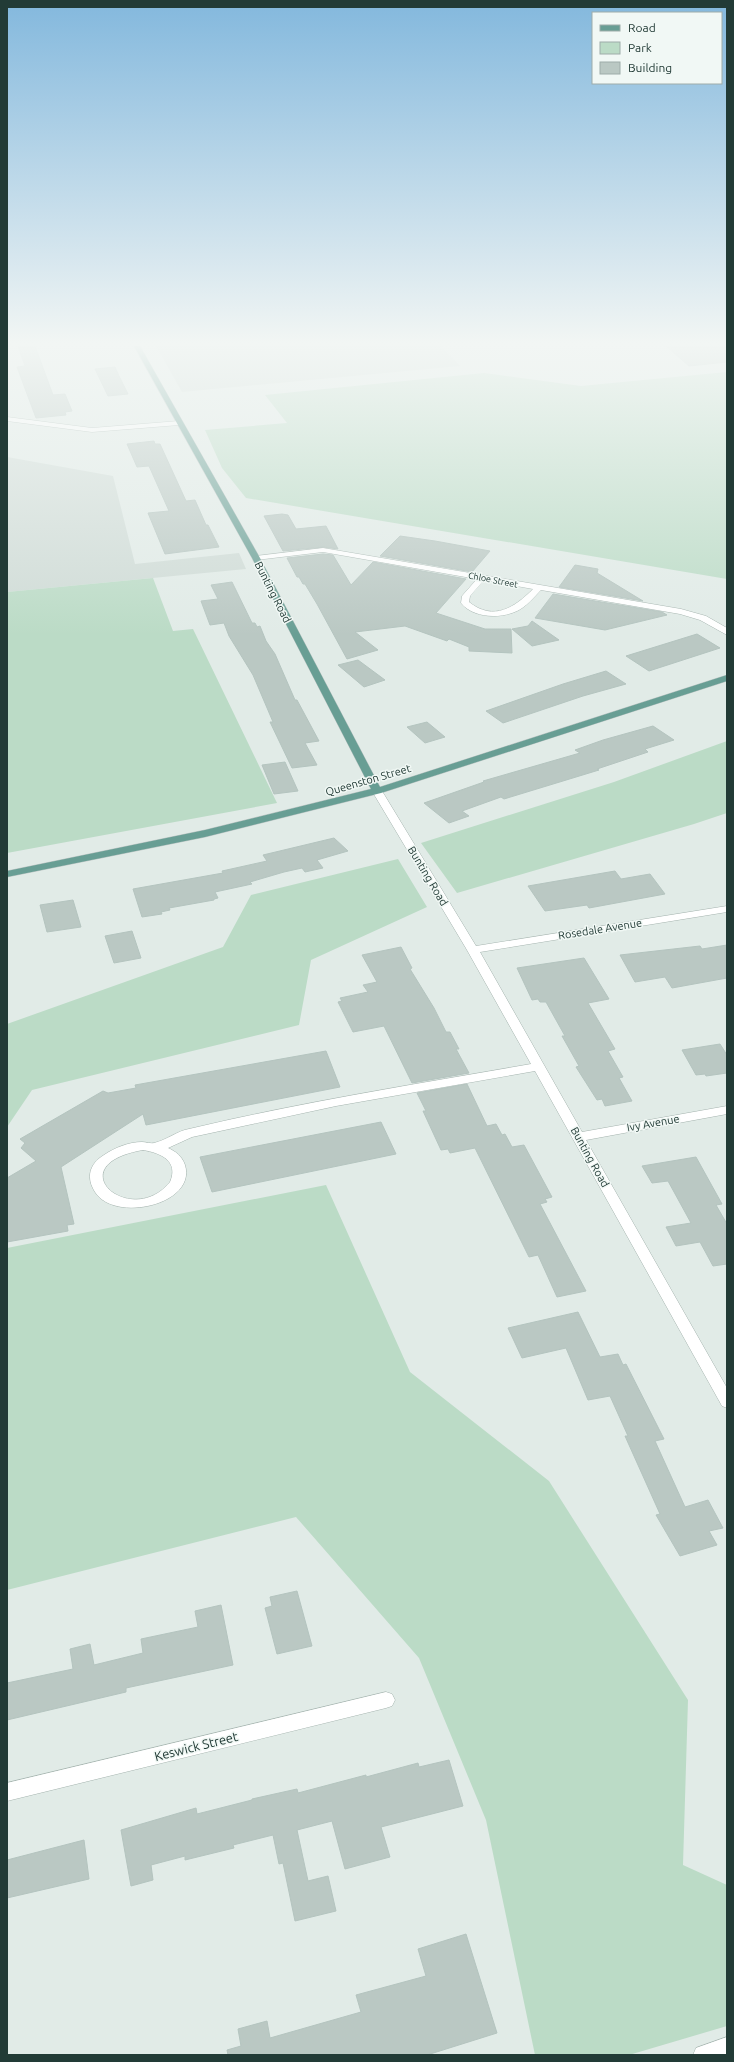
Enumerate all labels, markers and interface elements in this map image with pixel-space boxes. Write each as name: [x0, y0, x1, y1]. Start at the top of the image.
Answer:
legend: [592, 12, 722, 84]
text: Road: [628, 21, 656, 34]
text: Park: [628, 41, 652, 54]
text: Building: [628, 61, 672, 74]
street label: Bunting Road: [252, 559, 294, 625]
street label: Chloe Street: [467, 570, 519, 590]
street label: Queenston Street: [324, 762, 413, 798]
street label: Bunting Road: [406, 844, 450, 908]
street label: Rosedale Avenue: [557, 916, 643, 942]
street label: Ivy Avenue: [626, 1112, 680, 1134]
street label: Bunting Road: [569, 1125, 611, 1189]
street label: Keswick Street: [153, 1729, 239, 1763]

